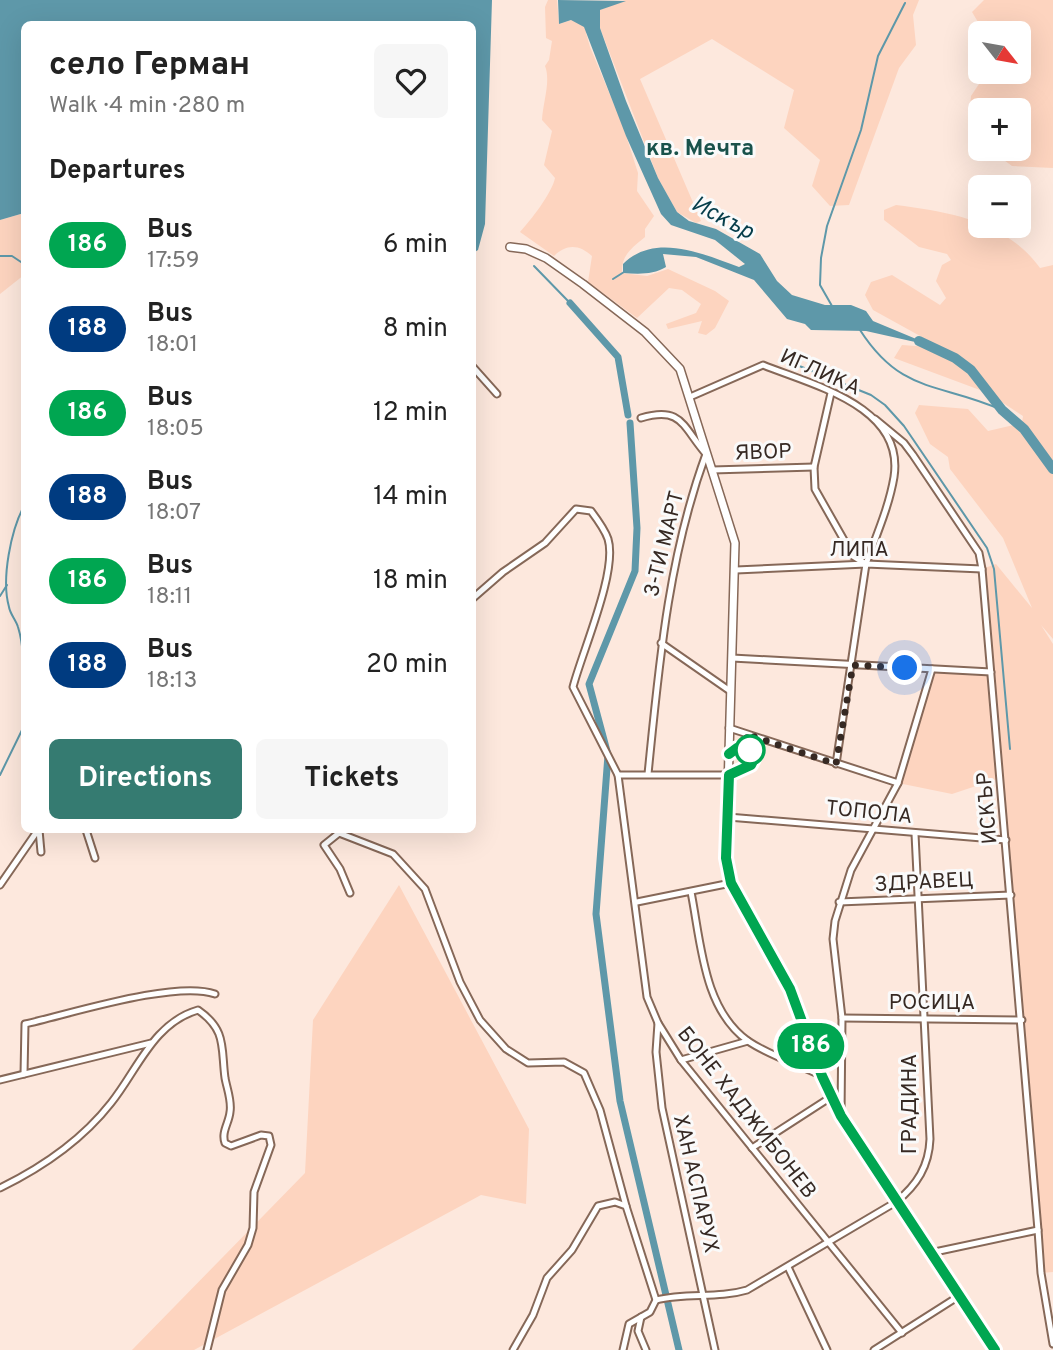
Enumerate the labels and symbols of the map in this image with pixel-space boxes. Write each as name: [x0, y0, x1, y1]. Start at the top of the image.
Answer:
north arrow: [968, 21, 1031, 84]
district label: кв. Мечта: [646, 135, 754, 164]
water label: Искър: [686, 191, 759, 248]
street label: ИГЛИКА: [776, 343, 864, 403]
street label: ЯВОР: [734, 439, 792, 467]
street label: 3-ТИ МАРТ: [639, 488, 691, 600]
street label: ЛИПА: [829, 537, 889, 564]
your location: [887, 650, 922, 685]
unlabelled marker: [735, 735, 765, 765]
street label: ИСКЪР: [971, 771, 1005, 845]
street label: ТОПОЛА: [824, 795, 914, 831]
street label: ЗДРАВЕЦ: [874, 867, 974, 899]
street label: РОСИЦА: [889, 990, 975, 1017]
street label: БОНЕ ХАДЖИБОНЕВ: [670, 1022, 822, 1204]
line badge: 186: [771, 1023, 851, 1069]
street label: ГРАДИНА: [897, 1054, 924, 1154]
street label: ХАН АСПАРУХ: [666, 1112, 724, 1256]

